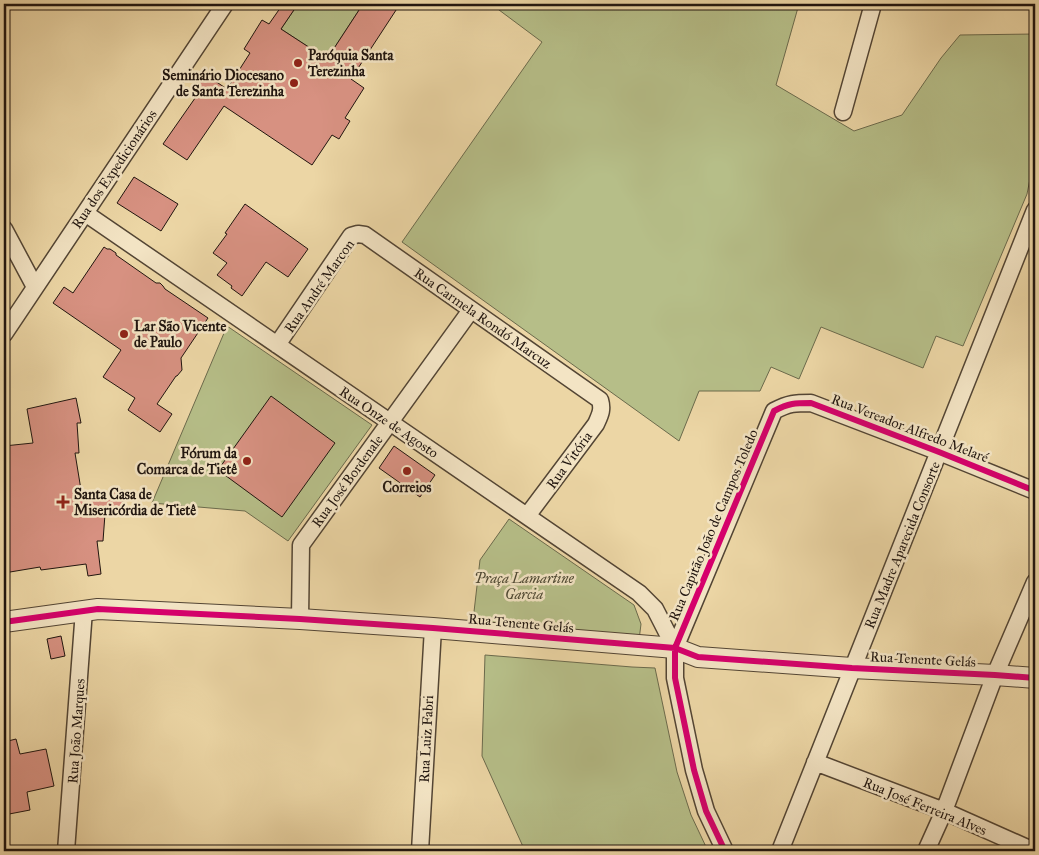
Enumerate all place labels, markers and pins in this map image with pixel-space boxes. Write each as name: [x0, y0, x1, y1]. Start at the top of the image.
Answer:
place label: Paróquia Santa Terezinha: [307, 47, 394, 80]
marker: Paróquia Santa Terezinha: [292, 57, 304, 69]
place label: Seminário Diocesano de Santa Terezinha: [162, 67, 285, 100]
marker: Seminário Diocesano de Santa Terezinha: [288, 77, 300, 89]
place label: Lar São Vicente de Paulo: [134, 318, 226, 351]
marker: Lar São Vicente de Paulo: [118, 328, 130, 340]
place label: Fórum da Comarca de Tietê: [137, 445, 238, 478]
marker: Fórum da Comarca de Tietê: [241, 455, 253, 467]
marker: Correios: [401, 465, 413, 477]
place label: Correios: [383, 479, 431, 496]
place label: Santa Casa de Misericórdia de Tietê: [74, 486, 196, 519]
marker: Santa Casa de Misericórdia de Tietê: [56, 495, 70, 509]

